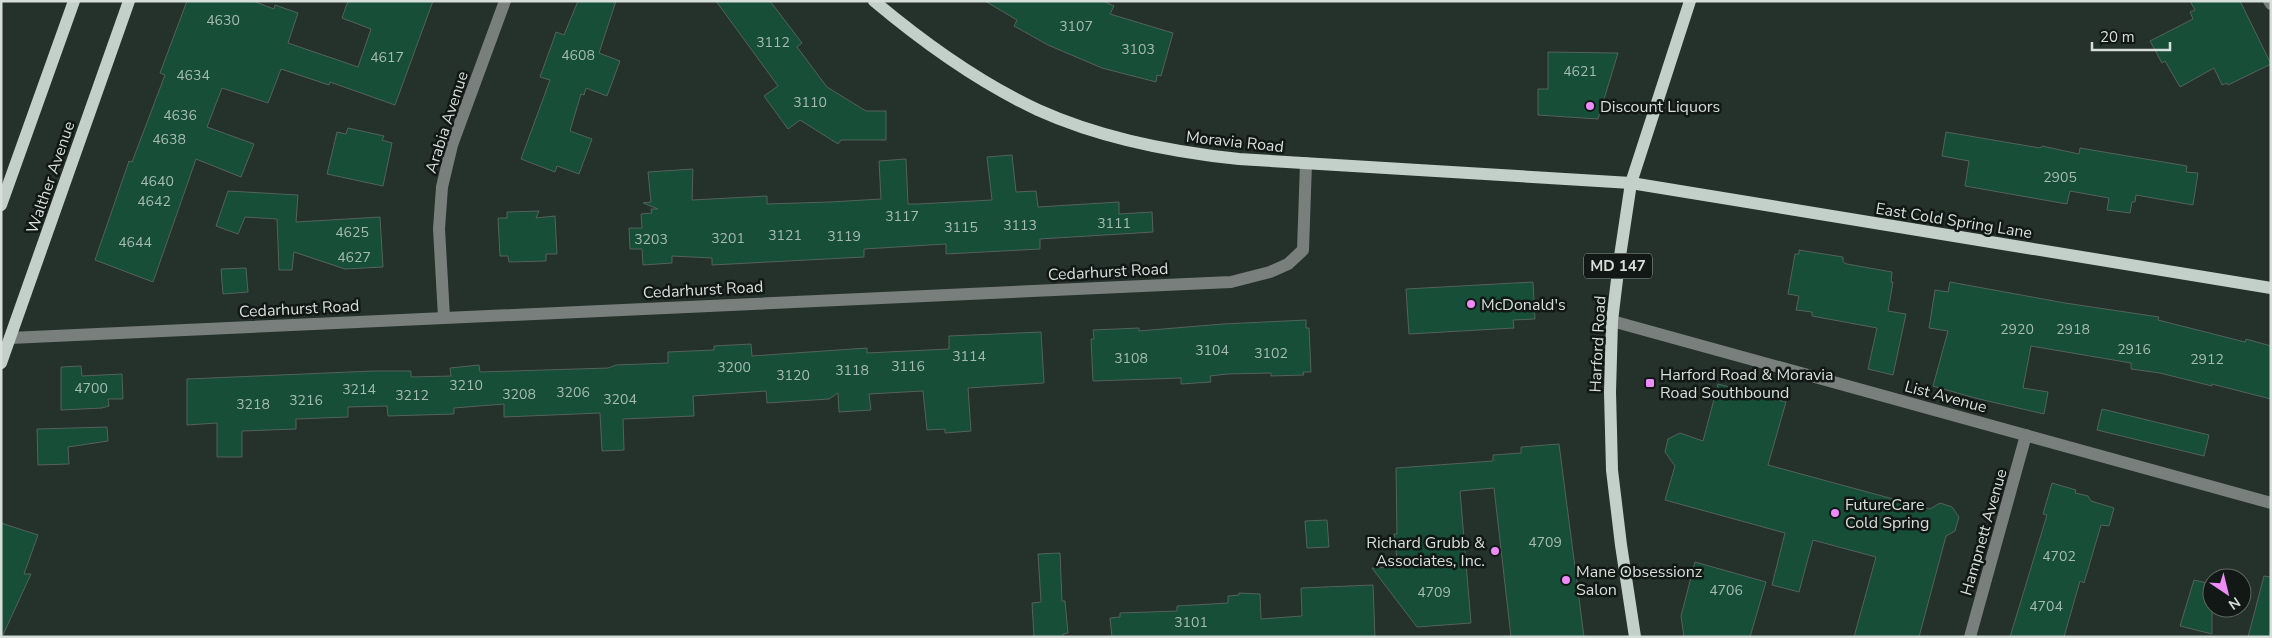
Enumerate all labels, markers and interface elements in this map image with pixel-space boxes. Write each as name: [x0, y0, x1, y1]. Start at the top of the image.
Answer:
house number: 4630: [206, 11, 240, 30]
house number: 3107: [1059, 17, 1093, 36]
scale bar: [2092, 20, 2170, 52]
text: 20 m: [2100, 27, 2135, 47]
house number: 3112: [756, 33, 790, 52]
house number: 3103: [1121, 40, 1155, 59]
house number: 4608: [561, 46, 595, 65]
house number: 4617: [370, 48, 404, 67]
house number: 4621: [1563, 62, 1597, 81]
house number: 4634: [176, 66, 210, 85]
street label: Arabia Avenue: [420, 69, 474, 176]
house number: 3110: [793, 93, 827, 112]
place label: Discount Liquors: [1600, 96, 1720, 118]
marker: Discount Liquors: [1584, 100, 1596, 112]
house number: 4636: [163, 106, 197, 125]
street label: Walther Avenue: [21, 118, 80, 236]
street label: Moravia Road: [1185, 126, 1285, 158]
house number: 4638: [152, 130, 186, 149]
house number: 2905: [2043, 168, 2077, 187]
house number: 4640: [140, 172, 174, 191]
house number: 4642: [137, 192, 171, 211]
street label: East Cold Spring Lane: [1874, 198, 2034, 244]
house number: 3117: [885, 207, 919, 226]
house number: 3111: [1097, 214, 1131, 233]
house number: 3113: [1003, 216, 1037, 235]
house number: 3115: [944, 218, 978, 237]
house number: 4625: [335, 223, 369, 242]
house number: 3121: [768, 226, 802, 245]
house number: 3119: [827, 227, 861, 246]
house number: 3201: [711, 229, 745, 248]
house number: 3203: [634, 230, 668, 249]
house number: 4644: [118, 233, 152, 252]
house number: 4627: [337, 248, 371, 267]
road number: MD 147: [1584, 254, 1652, 278]
street label: Cedarhurst Road: [1047, 258, 1169, 286]
street label: Cedarhurst Road: [642, 276, 764, 304]
place label: McDonald's: [1481, 294, 1566, 316]
street label: Cedarhurst Road: [238, 295, 360, 323]
street label: Harford Road: [1584, 295, 1612, 393]
marker: McDonald's: [1465, 298, 1477, 310]
house number: 2920: [2000, 320, 2034, 339]
house number: 2918: [2056, 320, 2090, 339]
house number: 2916: [2117, 340, 2151, 359]
house number: 3104: [1195, 341, 1229, 360]
house number: 3102: [1254, 344, 1288, 363]
house number: 3114: [952, 347, 986, 366]
house number: 3108: [1114, 349, 1148, 368]
house number: 2912: [2190, 350, 2224, 369]
house number: 3116: [891, 357, 925, 376]
house number: 3200: [717, 358, 751, 377]
house number: 3118: [835, 361, 869, 380]
place label: Harford Road & Moravia Road Southbound: [1660, 364, 1833, 404]
house number: 3120: [776, 366, 810, 385]
street label: List Avenue: [1902, 375, 1989, 418]
house number: 3210: [449, 376, 483, 395]
marker: Harford Road & Moravia Road Southbound: [1644, 377, 1656, 389]
house number: 4700: [74, 379, 108, 398]
house number: 3214: [342, 380, 376, 399]
house number: 3206: [556, 383, 590, 402]
house number: 3208: [502, 385, 536, 404]
house number: 3212: [395, 386, 429, 405]
house number: 3204: [603, 390, 637, 409]
house number: 3216: [289, 391, 323, 410]
house number: 3218: [236, 395, 270, 414]
street label: Hampnett Avenue: [1955, 466, 2013, 598]
place label: FutureCare Cold Spring: [1845, 494, 1929, 534]
marker: FutureCare Cold Spring: [1829, 507, 1841, 519]
place label: Richard Grubb & Associates, Inc.: [1366, 532, 1485, 572]
house number: 4709: [1528, 533, 1562, 552]
marker: Richard Grubb & Associates, Inc.: [1489, 545, 1501, 557]
house number: 4702: [2042, 547, 2076, 566]
place label: Mane Obsessionz Salon: [1576, 561, 1702, 601]
north arrow: [2202, 568, 2252, 618]
marker: Mane Obsessionz Salon: [1560, 574, 1572, 586]
house number: 4706: [1709, 581, 1743, 600]
house number: 4709: [1417, 583, 1451, 602]
text: N: [2224, 592, 2244, 614]
house number: 4704: [2029, 597, 2063, 616]
house number: 3101: [1174, 613, 1208, 632]

